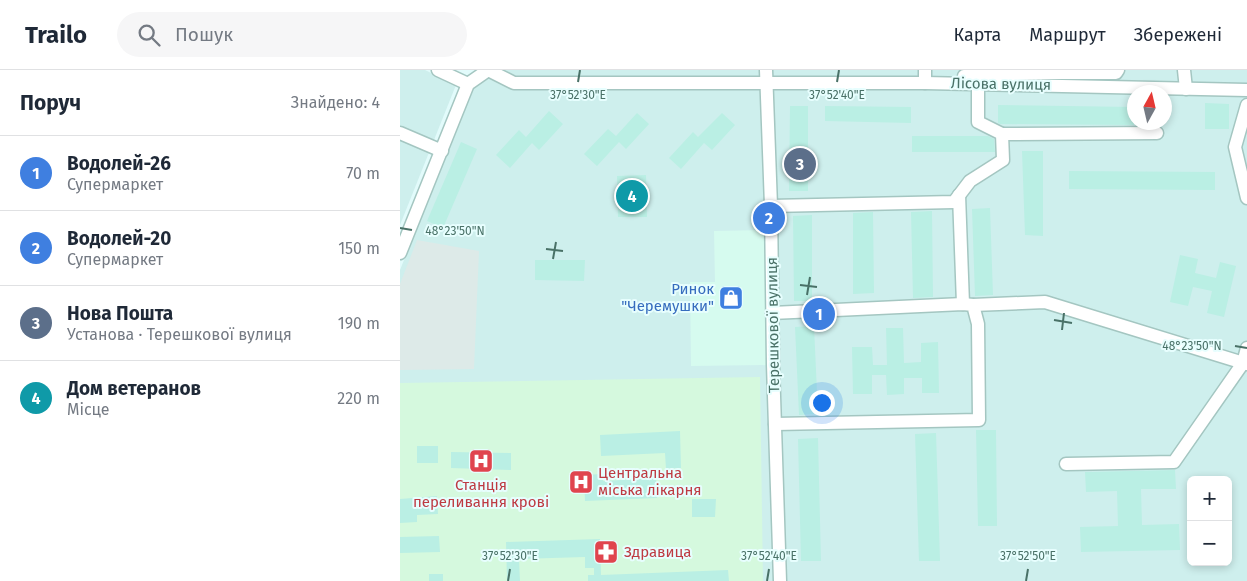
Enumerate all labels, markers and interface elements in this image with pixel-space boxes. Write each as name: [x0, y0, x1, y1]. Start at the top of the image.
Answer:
search box: [117, 12, 467, 57]
text: Trailo: [25, 21, 87, 49]
icon: search: [135, 21, 163, 49]
text: Пошук: [175, 23, 233, 46]
text: Карта: [954, 24, 1001, 46]
text: Маршрут: [1029, 24, 1106, 46]
text: Збережені: [1134, 24, 1222, 46]
street label: Лісова вулиця: [951, 74, 1051, 94]
north arrow: [1127, 85, 1172, 130]
text: 37°52'30"E: [550, 88, 606, 102]
text: 37°52'40"E: [809, 88, 865, 102]
text: Поруч: [20, 90, 81, 116]
text: Знайдено: 4: [291, 93, 380, 112]
pin: 3: [784, 145, 816, 183]
text: Водолей-26: [67, 152, 171, 175]
text: 1: [32, 164, 40, 183]
text: 70 m: [346, 164, 380, 183]
text: Супермаркет: [67, 175, 163, 194]
pin: 4: [616, 177, 648, 215]
pin: 2: [753, 199, 785, 237]
text: 48°23'50"N: [425, 224, 485, 238]
text: Водолей-20: [67, 227, 171, 250]
text: 2: [32, 239, 40, 258]
text: 150 m: [338, 239, 380, 258]
text: Супермаркет: [67, 250, 163, 269]
street label: Терешкової вулиця: [763, 257, 783, 393]
place label: Ринок "Черемушки": [621, 280, 714, 315]
shop icon: Ринок "Черемушки": [718, 285, 744, 311]
pin: 1: [803, 295, 835, 333]
text: Нова Пошта: [67, 302, 173, 325]
text: 3: [32, 314, 40, 333]
text: 190 m: [338, 314, 380, 333]
text: Установа · Терешкової вулиця: [67, 325, 292, 344]
text: 48°23'50"N: [1162, 339, 1222, 353]
text: Дом ветеранов: [67, 377, 201, 400]
text: 4: [31, 389, 41, 408]
text: 220 m: [337, 389, 380, 408]
your location: [809, 390, 835, 416]
text: Місце: [67, 400, 110, 419]
hospital icon: Станція переливання крові: [468, 448, 494, 474]
place label: Центральна міська лікарня: [598, 464, 702, 499]
hospital icon: Центральна міська лікарня: [568, 469, 594, 495]
place label: Станція переливання крові: [413, 476, 549, 511]
map controls: [1187, 476, 1232, 566]
button: +: [1187, 476, 1232, 521]
button: −: [1187, 521, 1232, 566]
pharmacy icon: Здравица: [593, 539, 619, 565]
place label: Здравица: [624, 543, 692, 561]
text: 37°52'30"E: [482, 549, 538, 563]
text: 37°52'40"E: [741, 549, 797, 563]
text: 37°52'50"E: [1000, 549, 1056, 563]

